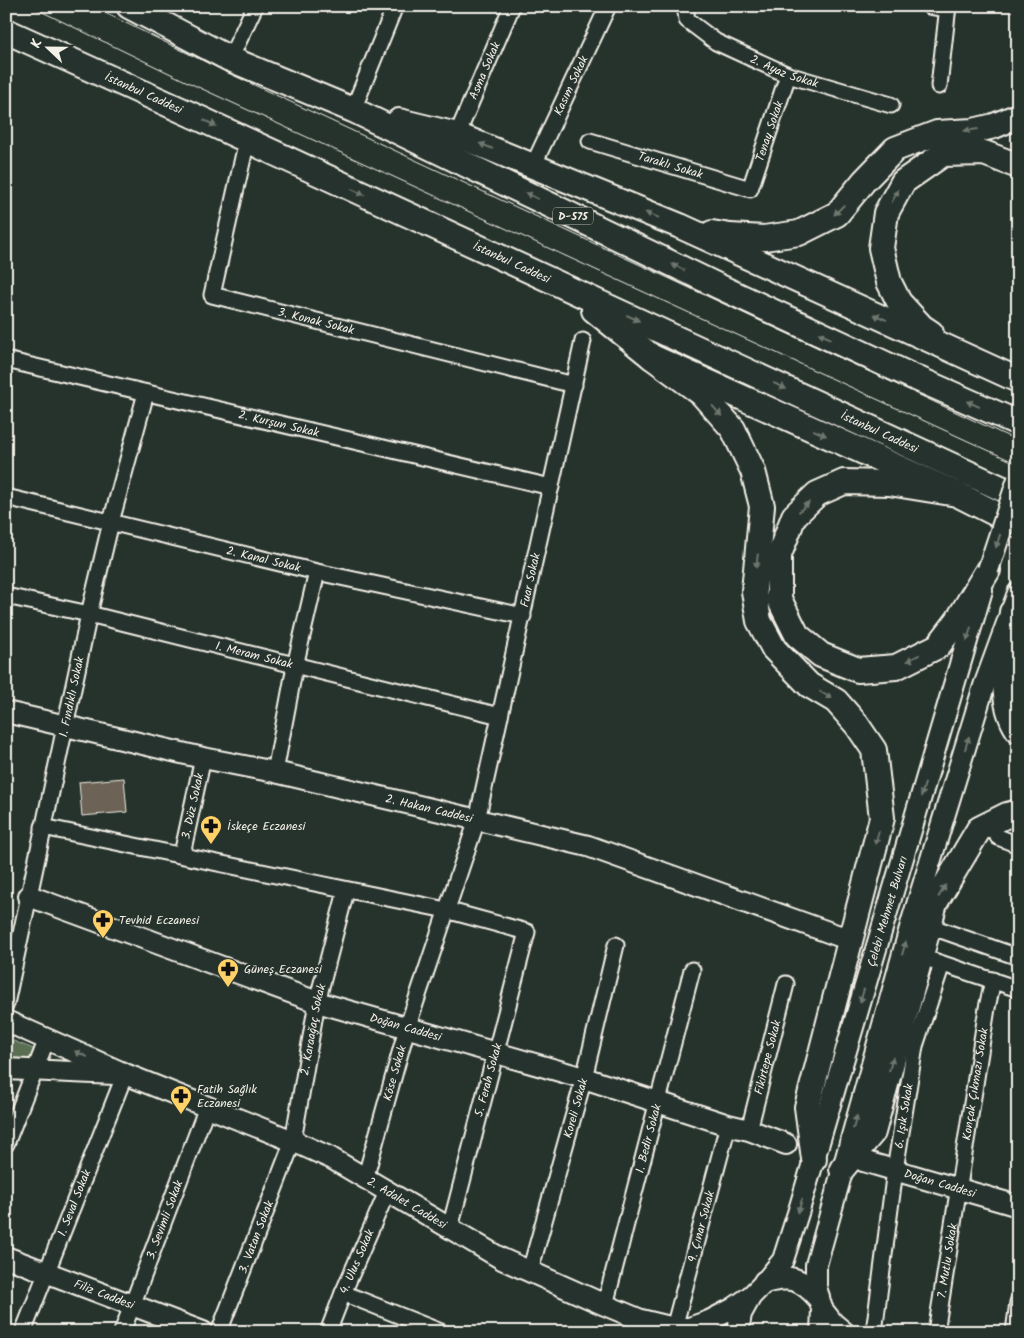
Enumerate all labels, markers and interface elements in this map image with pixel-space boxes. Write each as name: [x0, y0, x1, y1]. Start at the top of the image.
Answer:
north arrow: [22, 22, 72, 72]
text: K: [25, 35, 49, 52]
street label: Asma Sokak: [464, 39, 506, 103]
street label: 2. Ayaz Sokak: [747, 50, 821, 93]
street label: Kasım Sokak: [549, 52, 594, 119]
street label: İstanbul Caddesi: [101, 68, 187, 120]
street label: Tenay Sokak: [751, 98, 789, 164]
one-way arrow: [203, 120, 217, 128]
one-way arrow: [963, 126, 979, 134]
one-way arrow: [479, 142, 493, 150]
street label: Taraklı Sokak: [636, 147, 705, 184]
one-way arrow: [350, 188, 365, 196]
one-way arrow: [891, 189, 899, 203]
one-way arrow: [525, 192, 539, 200]
one-way arrow: [833, 204, 845, 216]
road number: D-575: [553, 208, 593, 225]
one-way arrow: [644, 211, 659, 219]
street label: İstanbul Caddesi: [469, 237, 554, 289]
one-way arrow: [671, 262, 686, 271]
street label: 3. Konak Sokak: [276, 303, 356, 340]
one-way arrow: [873, 313, 887, 321]
one-way arrow: [626, 314, 640, 322]
one-way arrow: [818, 332, 832, 340]
one-way arrow: [773, 382, 787, 390]
one-way arrow: [966, 399, 980, 407]
one-way arrow: [711, 404, 723, 416]
street label: 2. Kurşun Sokak: [236, 405, 321, 443]
street label: İstanbul Caddesi: [837, 406, 922, 459]
one-way arrow: [813, 429, 827, 437]
one-way arrow: [798, 501, 810, 513]
one-way arrow: [993, 534, 1001, 549]
street label: 2. Kanal Sokak: [224, 541, 303, 578]
street label: Fuar Sokak: [515, 551, 546, 609]
one-way arrow: [753, 553, 761, 569]
one-way arrow: [965, 626, 973, 641]
street label: 1. Meram Sokak: [213, 637, 295, 674]
one-way arrow: [906, 654, 920, 662]
street label: 1. Fındıklı Sokak: [54, 655, 90, 739]
one-way arrow: [820, 691, 833, 700]
one-way arrow: [964, 735, 972, 750]
street label: 3. Düz Sokak: [177, 771, 209, 841]
one-way arrow: [919, 782, 927, 797]
street label: 2. Hakan Caddesi: [383, 789, 476, 829]
pharmacy icon: İskeçe Eczanesi: [199, 814, 223, 845]
place label: İskeçe Eczanesi: [227, 817, 307, 836]
one-way arrow: [873, 830, 881, 845]
street label: Çelebi Mehmet Bulvarı: [862, 854, 913, 969]
one-way arrow: [937, 885, 946, 898]
pharmacy icon: Tevhid Eczanesi: [91, 908, 115, 939]
place label: Tevhid Eczanesi: [119, 911, 200, 930]
one-way arrow: [901, 941, 909, 956]
pharmacy icon: Güneş Eczanesi: [216, 957, 240, 988]
place label: Güneş Eczanesi: [244, 960, 323, 979]
street label: 2. Karaağaç Sokak: [295, 981, 331, 1077]
one-way arrow: [858, 988, 866, 1003]
street label: Doğan Caddesi: [367, 1008, 445, 1047]
street label: Fikirtepe Sokak: [749, 1018, 787, 1097]
street label: Konçak Çıkmazı Sokak: [957, 1026, 994, 1142]
street label: 5. Ferah Sokak: [470, 1041, 507, 1119]
street label: Köse Sokak: [378, 1043, 412, 1103]
one-way arrow: [74, 1050, 88, 1058]
one-way arrow: [888, 1056, 896, 1071]
street label: Koreli Sokak: [559, 1076, 594, 1140]
place label: Fatih Sağlık Eczanesi: [197, 1080, 257, 1113]
street label: 6. Işık Sokak: [890, 1082, 919, 1150]
pharmacy icon: Fatih Sağlık Eczanesi: [169, 1084, 193, 1115]
street label: 1. Bedir Sokak: [631, 1102, 667, 1175]
one-way arrow: [852, 1114, 860, 1129]
street label: Doğan Caddesi: [902, 1164, 979, 1204]
street label: 1. Seval Sokak: [53, 1166, 96, 1239]
street label: 2. Adalet Caddesi: [363, 1172, 451, 1235]
street label: 3. Sevimli Sokak: [141, 1177, 189, 1262]
street label: 9. Çınar Sokak: [683, 1188, 720, 1265]
street label: 3. Vatan Sokak: [234, 1197, 279, 1276]
one-way arrow: [796, 1199, 804, 1214]
street label: 7. Mutlu Sokak: [932, 1222, 963, 1300]
street label: 4. Ulus Sokak: [335, 1226, 380, 1297]
street label: Filiz Caddesi: [71, 1275, 138, 1315]

